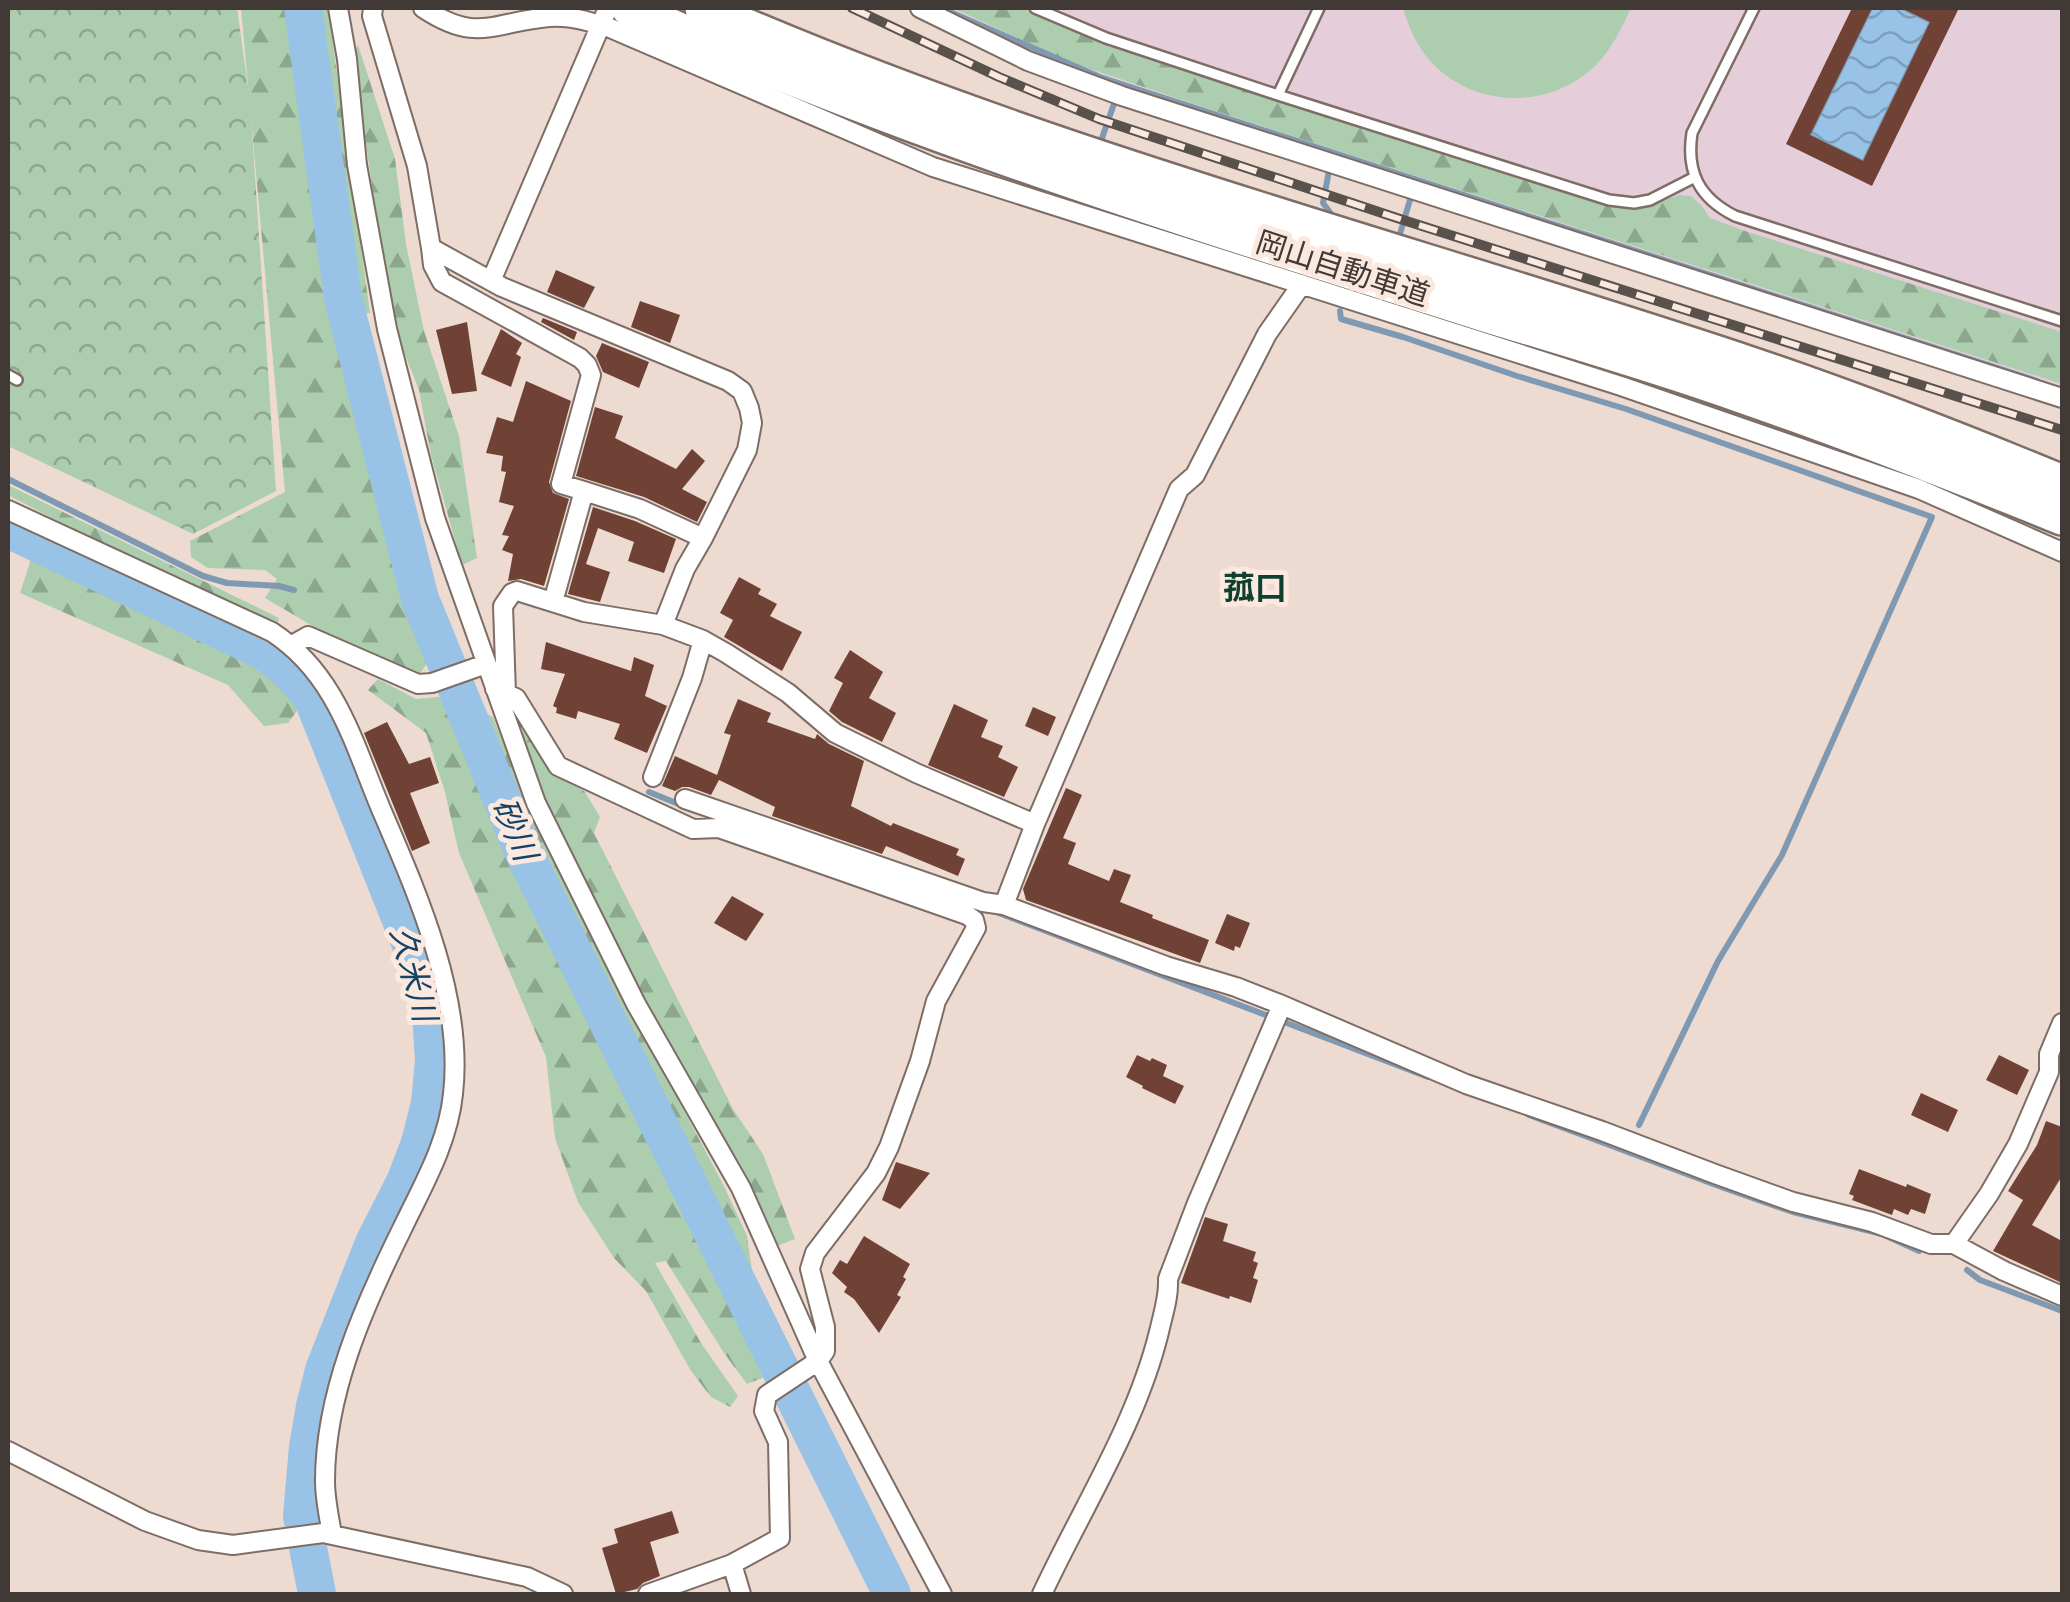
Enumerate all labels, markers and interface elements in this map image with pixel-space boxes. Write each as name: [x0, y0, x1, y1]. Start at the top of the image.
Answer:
street label: 岡山自動車道: [1252, 223, 1434, 313]
district label: 菰口: [1223, 568, 1287, 607]
water label: 砂川: [485, 792, 547, 869]
water label: 久米川: [383, 923, 446, 1028]

